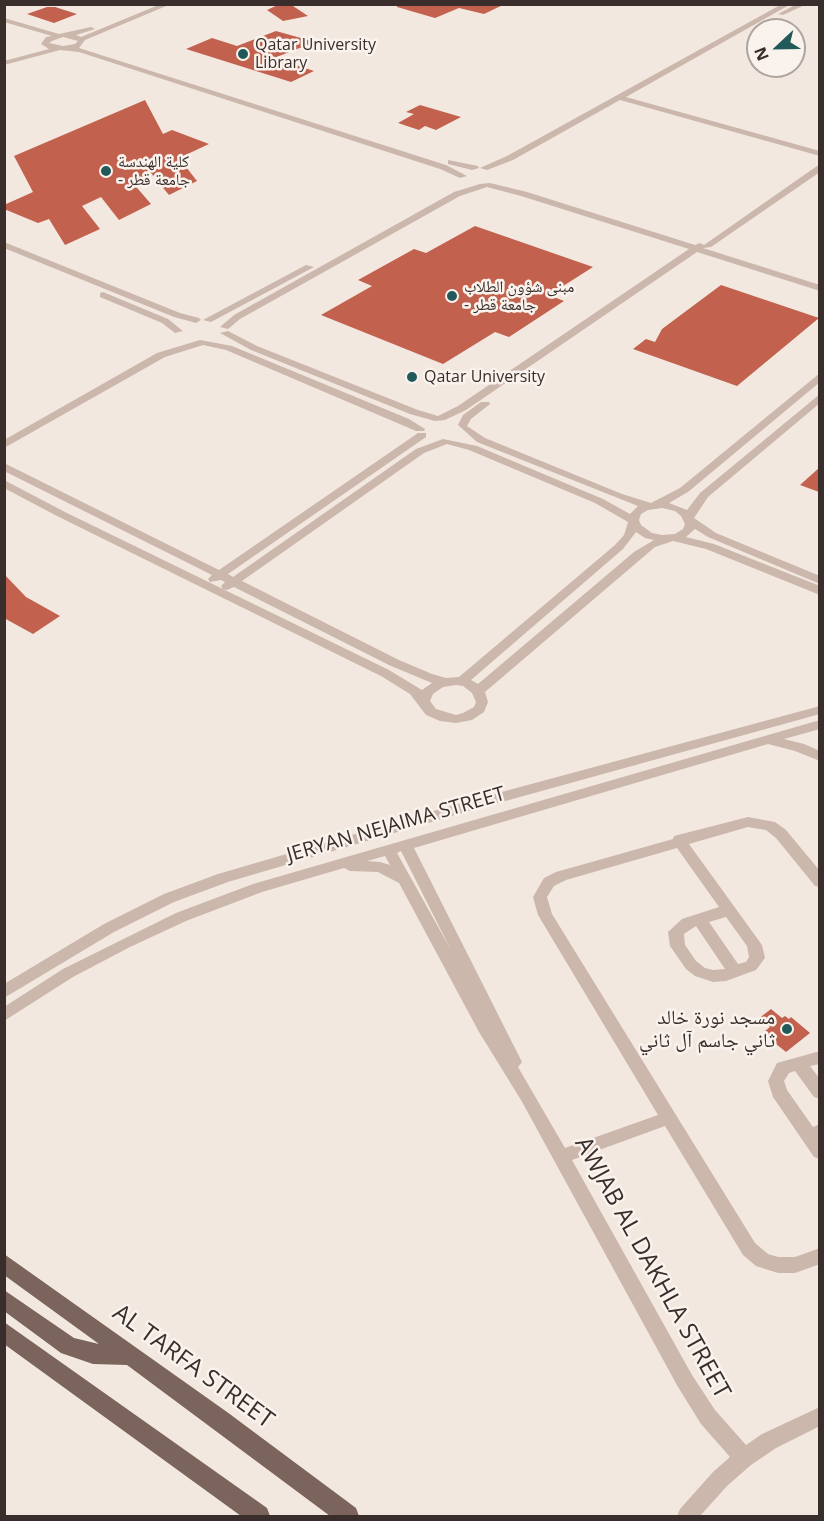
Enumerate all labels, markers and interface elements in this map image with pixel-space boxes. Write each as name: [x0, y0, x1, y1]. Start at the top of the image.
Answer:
north arrow: [746, 18, 806, 78]
place label: Qatar University Library: [255, 35, 376, 73]
text: N: [749, 44, 774, 64]
marker: Qatar University Library: [236, 47, 250, 61]
place label: كلية الهندسة - جامعة قطر: [118, 152, 190, 190]
marker: كلية الهندسة - جامعة قطر: [99, 164, 113, 178]
place label: مبنى شؤون الطلاب - جامعة قطر: [464, 277, 574, 315]
marker: مبنى شؤون الطلاب - جامعة قطر: [445, 289, 459, 303]
place label: Qatar University: [424, 367, 545, 387]
marker: Qatar University: [405, 370, 419, 384]
street label: JERYAN NEJAIMA STREET: [284, 782, 508, 868]
place label: مسجد نورة خالد ثاني جاسم آل ثاني: [639, 1006, 775, 1053]
marker: مسجد نورة خالد ثاني جاسم آل ثاني: [780, 1022, 794, 1036]
street label: AWJAB AL DAKHLA STREET: [568, 1132, 736, 1404]
street label: AL TARFA STREET: [107, 1299, 279, 1435]

